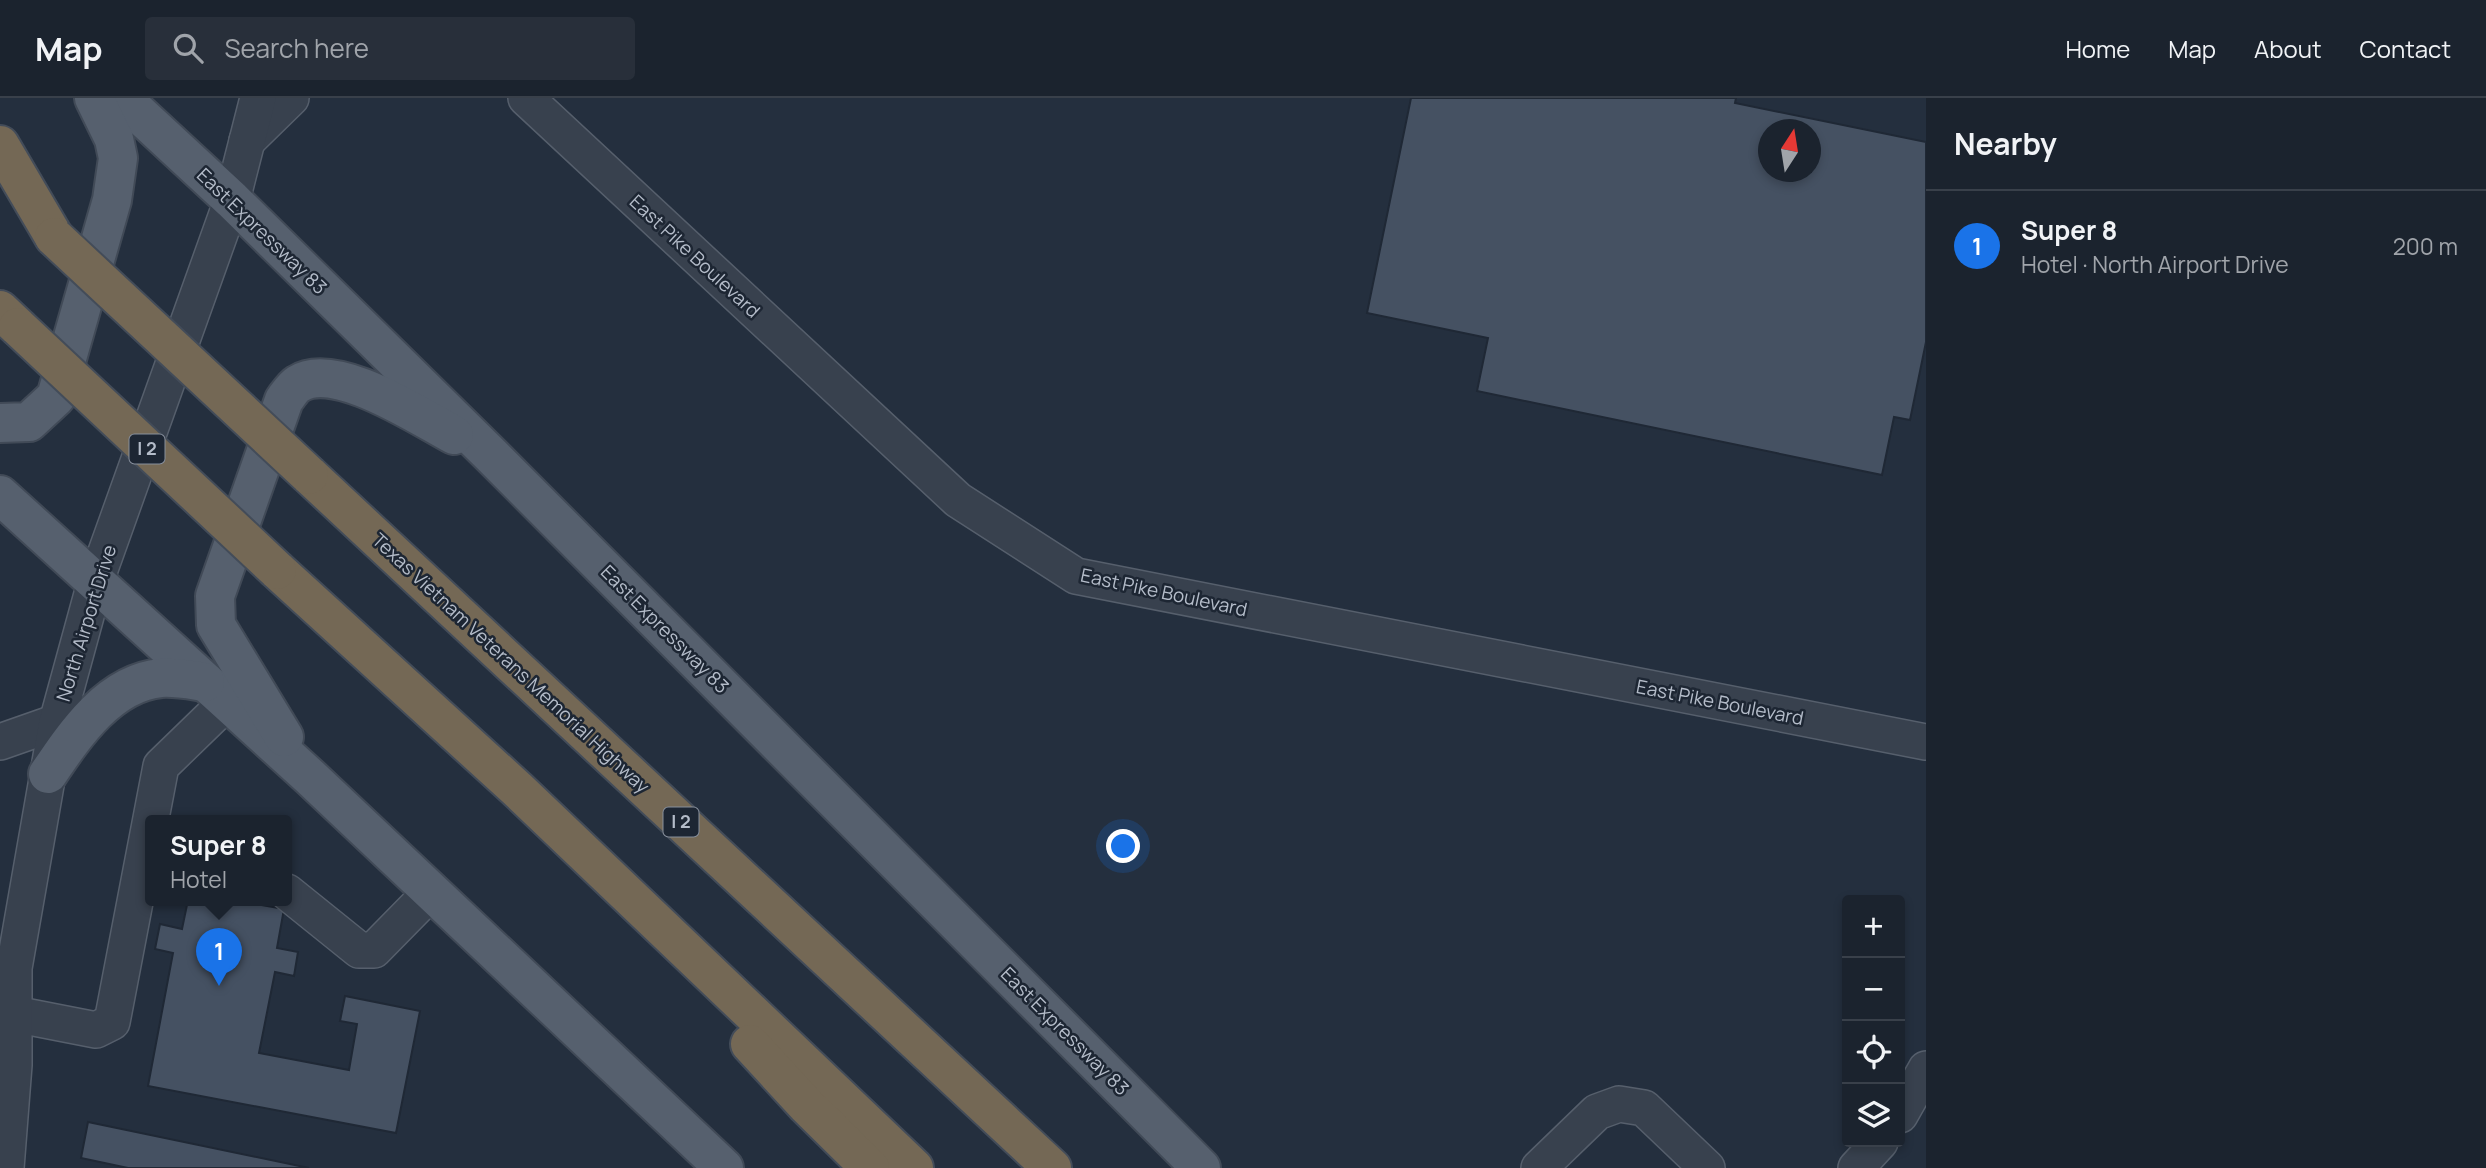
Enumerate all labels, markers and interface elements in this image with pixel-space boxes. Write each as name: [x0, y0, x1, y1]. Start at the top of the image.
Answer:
search box: [145, 17, 635, 80]
text: Map: [35, 26, 103, 71]
icon: search: [169, 29, 207, 67]
text: Search here: [225, 30, 369, 66]
text: Home: [2065, 32, 2130, 65]
text: Map: [2168, 32, 2216, 65]
text: About: [2254, 32, 2322, 65]
text: Contact: [2360, 32, 2451, 65]
north arrow: [1758, 119, 1821, 182]
text: Nearby: [1954, 123, 2057, 164]
street label: East Expressway 83: [191, 162, 333, 300]
street label: East Pike Boulevard: [624, 189, 766, 323]
text: Super 8: [2021, 212, 2118, 248]
text: 1: [1972, 230, 1982, 262]
text: 200 m: [2393, 230, 2458, 262]
text: Hotel · North Airport Drive: [2021, 248, 2289, 280]
road number: I 2: [130, 435, 164, 464]
street label: Texas Vietnam Veterans Memorial Highway: [367, 527, 655, 799]
street label: North Airport Drive: [50, 542, 122, 704]
street label: East Expressway 83: [595, 559, 735, 699]
street label: East Pike Boulevard: [1078, 562, 1250, 622]
street label: East Pike Boulevard: [1634, 673, 1806, 731]
road number: I 2: [664, 808, 698, 836]
popup: [145, 815, 292, 906]
text: Super 8: [170, 827, 267, 863]
your location: [1106, 829, 1140, 863]
text: Hotel: [170, 863, 227, 895]
map controls: [1842, 895, 1905, 1147]
button: +: [1842, 895, 1905, 958]
pin: 1: [196, 928, 242, 986]
button: −: [1842, 958, 1905, 1021]
street label: East Expressway 83: [995, 961, 1135, 1101]
button: locate: [1842, 1021, 1905, 1084]
button: layers: [1842, 1084, 1905, 1147]

